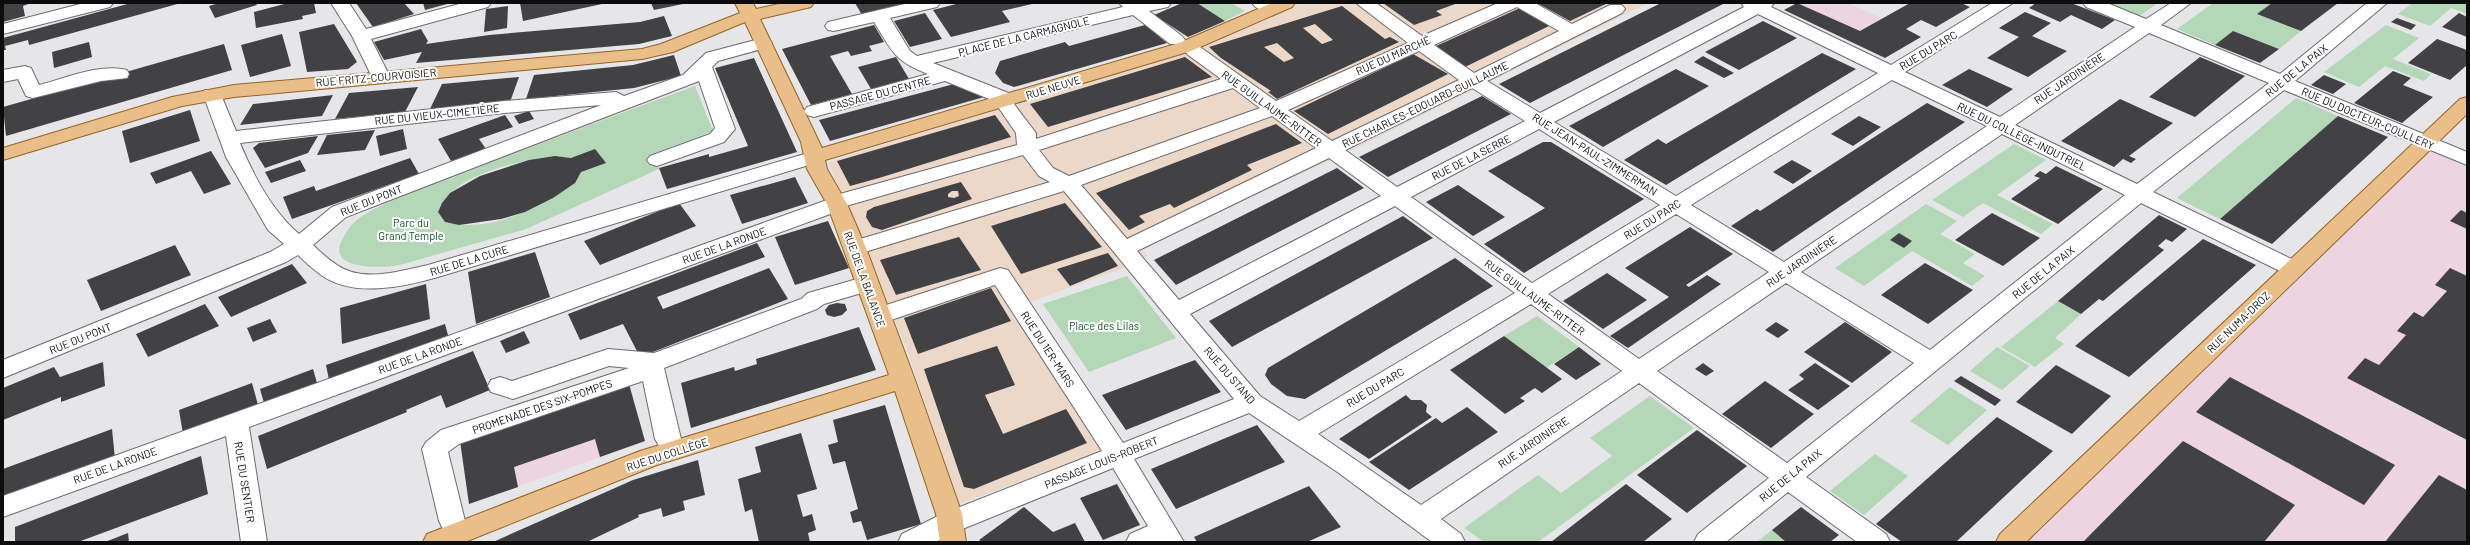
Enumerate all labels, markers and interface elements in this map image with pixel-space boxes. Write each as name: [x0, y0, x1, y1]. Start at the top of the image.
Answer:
street label: PLACE DE LA CARMAGNOLE: [957, 13, 1091, 59]
street label: RUE DU PARC: [1897, 28, 1959, 72]
street label: RUE DU MARCHÉ: [1354, 33, 1433, 77]
street label: RUE DE LA PAIX: [2262, 41, 2330, 99]
street label: RUE JARDINIÈRE: [2031, 49, 2107, 106]
street label: RUE CHARLES-EDOUARD-GUILLAUME: [1340, 58, 1511, 150]
street label: RUE FRITZ-COURVOISIER: [315, 65, 437, 89]
street label: RUE GUILLAUME-RITTER: [1219, 67, 1325, 149]
street label: RUE NEUVE: [1024, 72, 1082, 102]
street label: PASSAGE DU CENTRE: [828, 73, 932, 113]
street label: RUE DU DOCTEUR-COULLERY: [2300, 84, 2436, 152]
street label: RUE DU COLLÈGE-INDUTRIEL: [1955, 99, 2089, 173]
street label: RUE DU VIEUX-CIMETIÈRE: [374, 101, 501, 127]
street label: RUE JEAN-PAUL-ZIMMERMAN: [1530, 110, 1660, 198]
street label: RUE DE LA SERRE: [1429, 131, 1513, 183]
street label: RUE DU PONT: [338, 182, 404, 218]
street label: RUE DU PARC: [1621, 196, 1683, 242]
park label: Parc du Grand Temple: [378, 216, 444, 242]
street label: RUE DE LA RONDE: [680, 224, 768, 266]
street label: RUE DE LA BALANCE: [842, 229, 889, 329]
street label: RUE JARDINIÈRE: [1763, 232, 1839, 289]
street label: RUE DE LA CURE: [428, 242, 510, 278]
street label: RUE DE LA PAIX: [2009, 243, 2077, 301]
street label: RUE GUILLAUME-RITTER: [1482, 256, 1588, 338]
street label: RUE NUMA-DROZ: [2204, 289, 2272, 355]
street label: RUE DU 1ER-MARS: [1019, 309, 1077, 389]
park label: Place des Lilas: [1069, 319, 1139, 332]
street label: RUE DU PONT: [47, 320, 113, 356]
street label: RUE DE LA RONDE: [376, 334, 464, 376]
street label: RUE DU STAND: [1202, 344, 1258, 406]
street label: RUE DU PARC: [1344, 365, 1406, 409]
street label: PROMENADE DES SIX-POMPES: [470, 376, 614, 436]
street label: RUE JARDINIÈRE: [1495, 413, 1571, 470]
street label: PASSAGE LOUIS-ROBERT: [1042, 433, 1160, 491]
street label: RUE DU COLLÈGE: [625, 435, 710, 473]
street label: RUE DU SENTIER: [232, 441, 258, 524]
street label: RUE DE LA RONDE: [71, 444, 159, 486]
street label: RUE DE LA PAIX: [1756, 446, 1824, 504]

